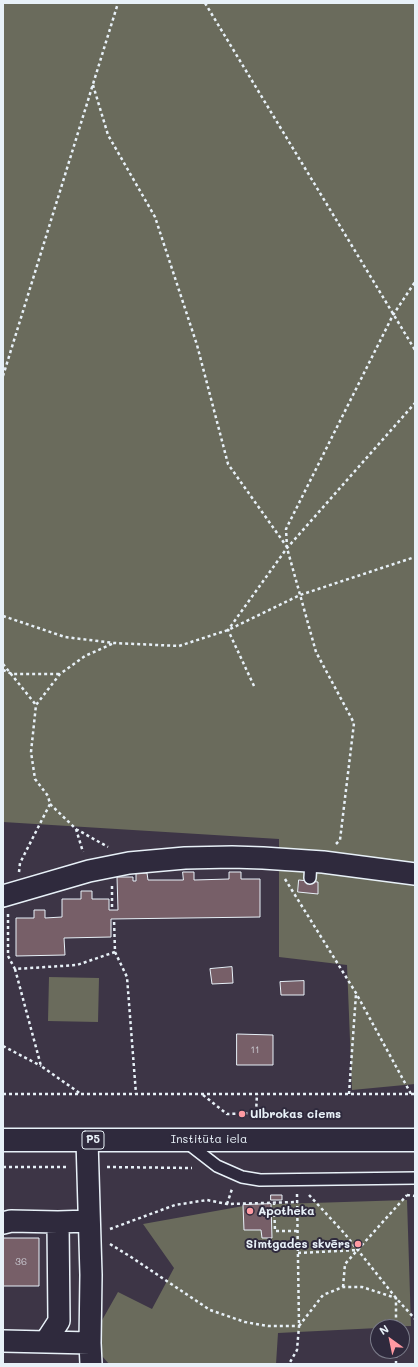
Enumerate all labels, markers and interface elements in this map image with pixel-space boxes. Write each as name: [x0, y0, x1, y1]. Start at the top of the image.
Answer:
house number: 11: [251, 1044, 259, 1056]
place label: Ulbrokas ciems: [250, 1107, 341, 1121]
marker: Ulbrokas ciems: [237, 1109, 247, 1119]
road number: P5: [82, 1131, 104, 1149]
street label: Institūta iela: [171, 1132, 247, 1146]
place label: Apotheka: [258, 1204, 314, 1218]
marker: Apotheka: [245, 1206, 255, 1216]
place label: Simtgades skvērs: [246, 1237, 350, 1251]
marker: Simtgades skvērs: [353, 1239, 363, 1249]
house number: 36: [15, 1256, 27, 1268]
north arrow: [370, 1319, 410, 1359]
text: N: [376, 1321, 391, 1338]

